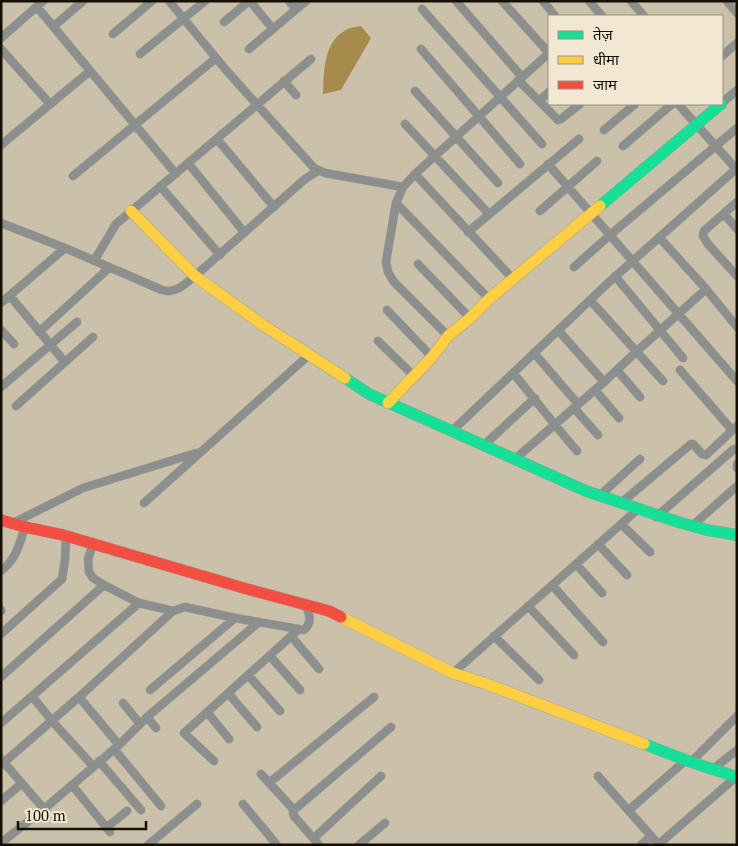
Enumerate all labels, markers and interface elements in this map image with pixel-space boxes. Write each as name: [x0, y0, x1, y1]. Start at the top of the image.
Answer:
legend: [548, 15, 723, 105]
text: तेज़: [593, 24, 614, 44]
text: धीमा: [593, 49, 620, 69]
text: जाम: [593, 74, 618, 94]
scale bar: [18, 798, 145, 830]
text: 100 m: [25, 805, 66, 825]

